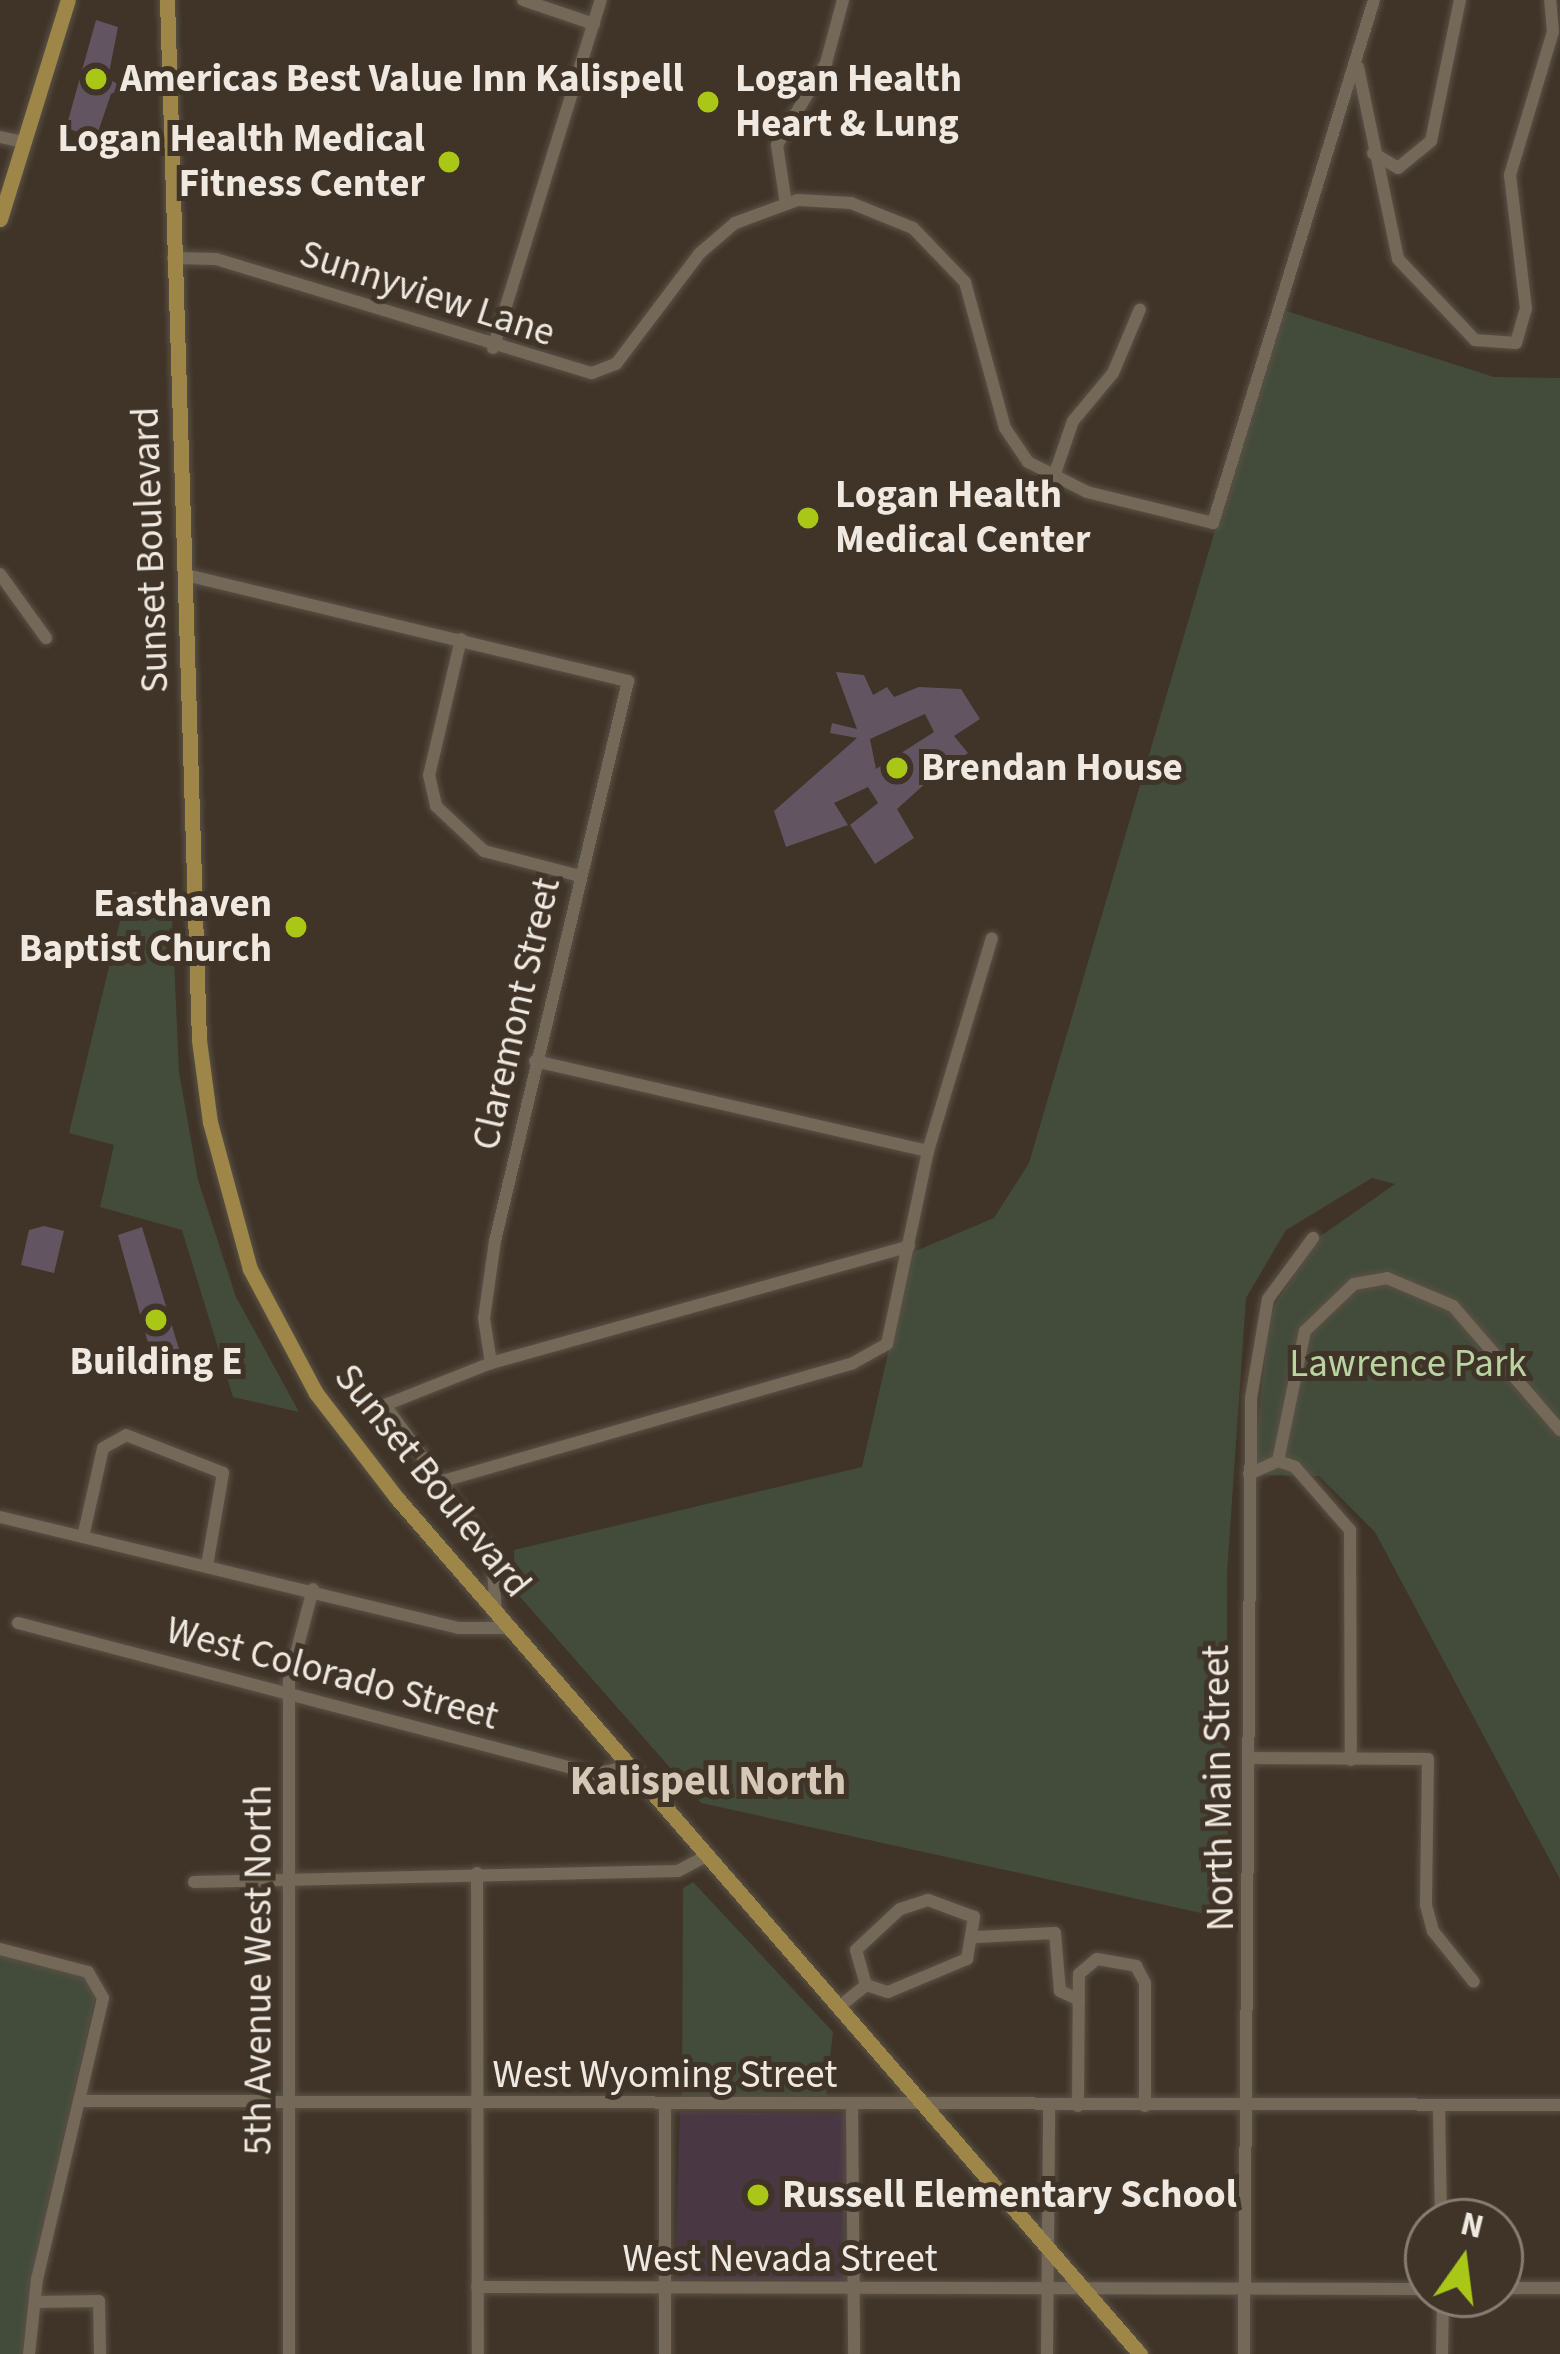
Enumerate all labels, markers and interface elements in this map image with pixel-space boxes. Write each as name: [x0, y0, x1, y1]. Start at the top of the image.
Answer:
place label: Americas Best Value Inn Kalispell: [120, 56, 684, 102]
place label: Logan Health Heart & Lung: [735, 57, 962, 148]
marker: Americas Best Value Inn Kalispell: [83, 66, 109, 92]
marker: Logan Health Heart & Lung: [692, 86, 724, 118]
place label: Logan Health Medical Fitness Center: [58, 117, 425, 208]
marker: Logan Health Medical Fitness Center: [436, 149, 462, 175]
street label: Sunnyview Lane: [294, 231, 560, 357]
street label: Sunset Boulevard: [123, 406, 179, 694]
place label: Logan Health Medical Center: [835, 473, 1091, 564]
marker: Logan Health Medical Center: [792, 502, 824, 534]
place label: Brendan House: [921, 745, 1183, 791]
marker: Brendan House: [884, 755, 910, 781]
street label: Claremont Street: [463, 873, 571, 1155]
place label: Easthaven Baptist Church: [19, 882, 272, 973]
marker: Easthaven Baptist Church: [283, 914, 309, 940]
marker: Building E: [143, 1307, 169, 1333]
place label: Building E: [69, 1339, 243, 1385]
park label: Lawrence Park: [1289, 1341, 1527, 1387]
street label: Sunset Boulevard: [324, 1355, 540, 1607]
street label: West Colorado Street: [161, 1607, 503, 1741]
street label: North Main Street: [1193, 1644, 1245, 1932]
district label: Kalispell North: [570, 1756, 846, 1806]
street label: 5th Avenue West North: [236, 1785, 282, 2155]
street label: West Wyoming Street: [493, 2052, 837, 2098]
place label: Russell Elementary School: [782, 2172, 1237, 2218]
marker: Russell Elementary School: [745, 2182, 771, 2208]
north arrow: [1404, 2198, 1524, 2318]
text: N: [1456, 2200, 1488, 2251]
street label: West Nevada Street: [622, 2236, 938, 2282]

